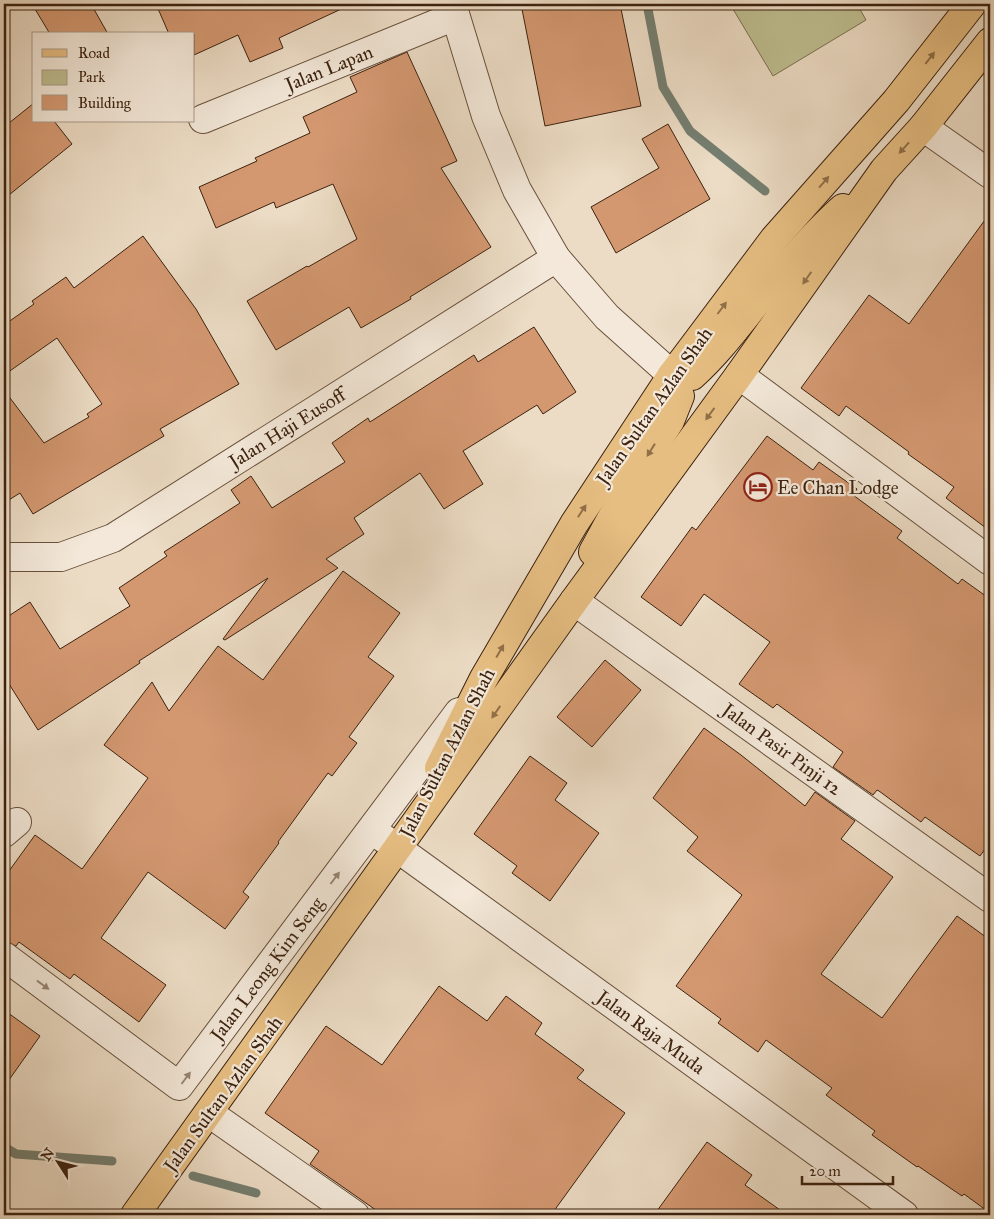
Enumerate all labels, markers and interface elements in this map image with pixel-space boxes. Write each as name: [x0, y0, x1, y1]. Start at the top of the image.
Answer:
legend: [32, 32, 195, 122]
street label: Jalan Lapan: [280, 40, 377, 98]
text: Road: [78, 44, 110, 62]
one-way arrow: [924, 52, 935, 65]
text: Park: [78, 68, 105, 86]
text: Building: [78, 94, 132, 112]
one-way arrow: [898, 141, 910, 153]
one-way arrow: [819, 175, 830, 188]
one-way arrow: [802, 271, 812, 285]
one-way arrow: [717, 301, 727, 315]
street label: Jalan Sultan Azlan Shah: [590, 322, 718, 491]
street label: Jalan Haji Eusoff: [223, 381, 353, 475]
one-way arrow: [705, 407, 715, 421]
one-way arrow: [647, 443, 656, 457]
hotel icon: Ee Chan Lodge: [743, 472, 773, 502]
place label: Ee Chan Lodge: [777, 476, 899, 500]
one-way arrow: [578, 504, 587, 517]
one-way arrow: [496, 643, 504, 658]
street label: Jalan Sultan Azlan Shah: [393, 664, 501, 844]
street label: Jalan Pasir Pinji 12: [716, 697, 847, 801]
one-way arrow: [491, 705, 501, 719]
one-way arrow: [330, 871, 340, 885]
street label: Jalan Leong Kim Seng: [204, 892, 330, 1048]
one-way arrow: [36, 980, 49, 991]
street label: Jalan Raja Muda: [590, 984, 710, 1080]
street label: Jalan Sultan Azlan Shah: [157, 1011, 288, 1179]
one-way arrow: [180, 1072, 191, 1085]
north arrow: [32, 1136, 82, 1186]
text: N: [38, 1145, 58, 1164]
scale bar: [802, 1154, 893, 1186]
text: 20 m: [809, 1162, 841, 1180]

